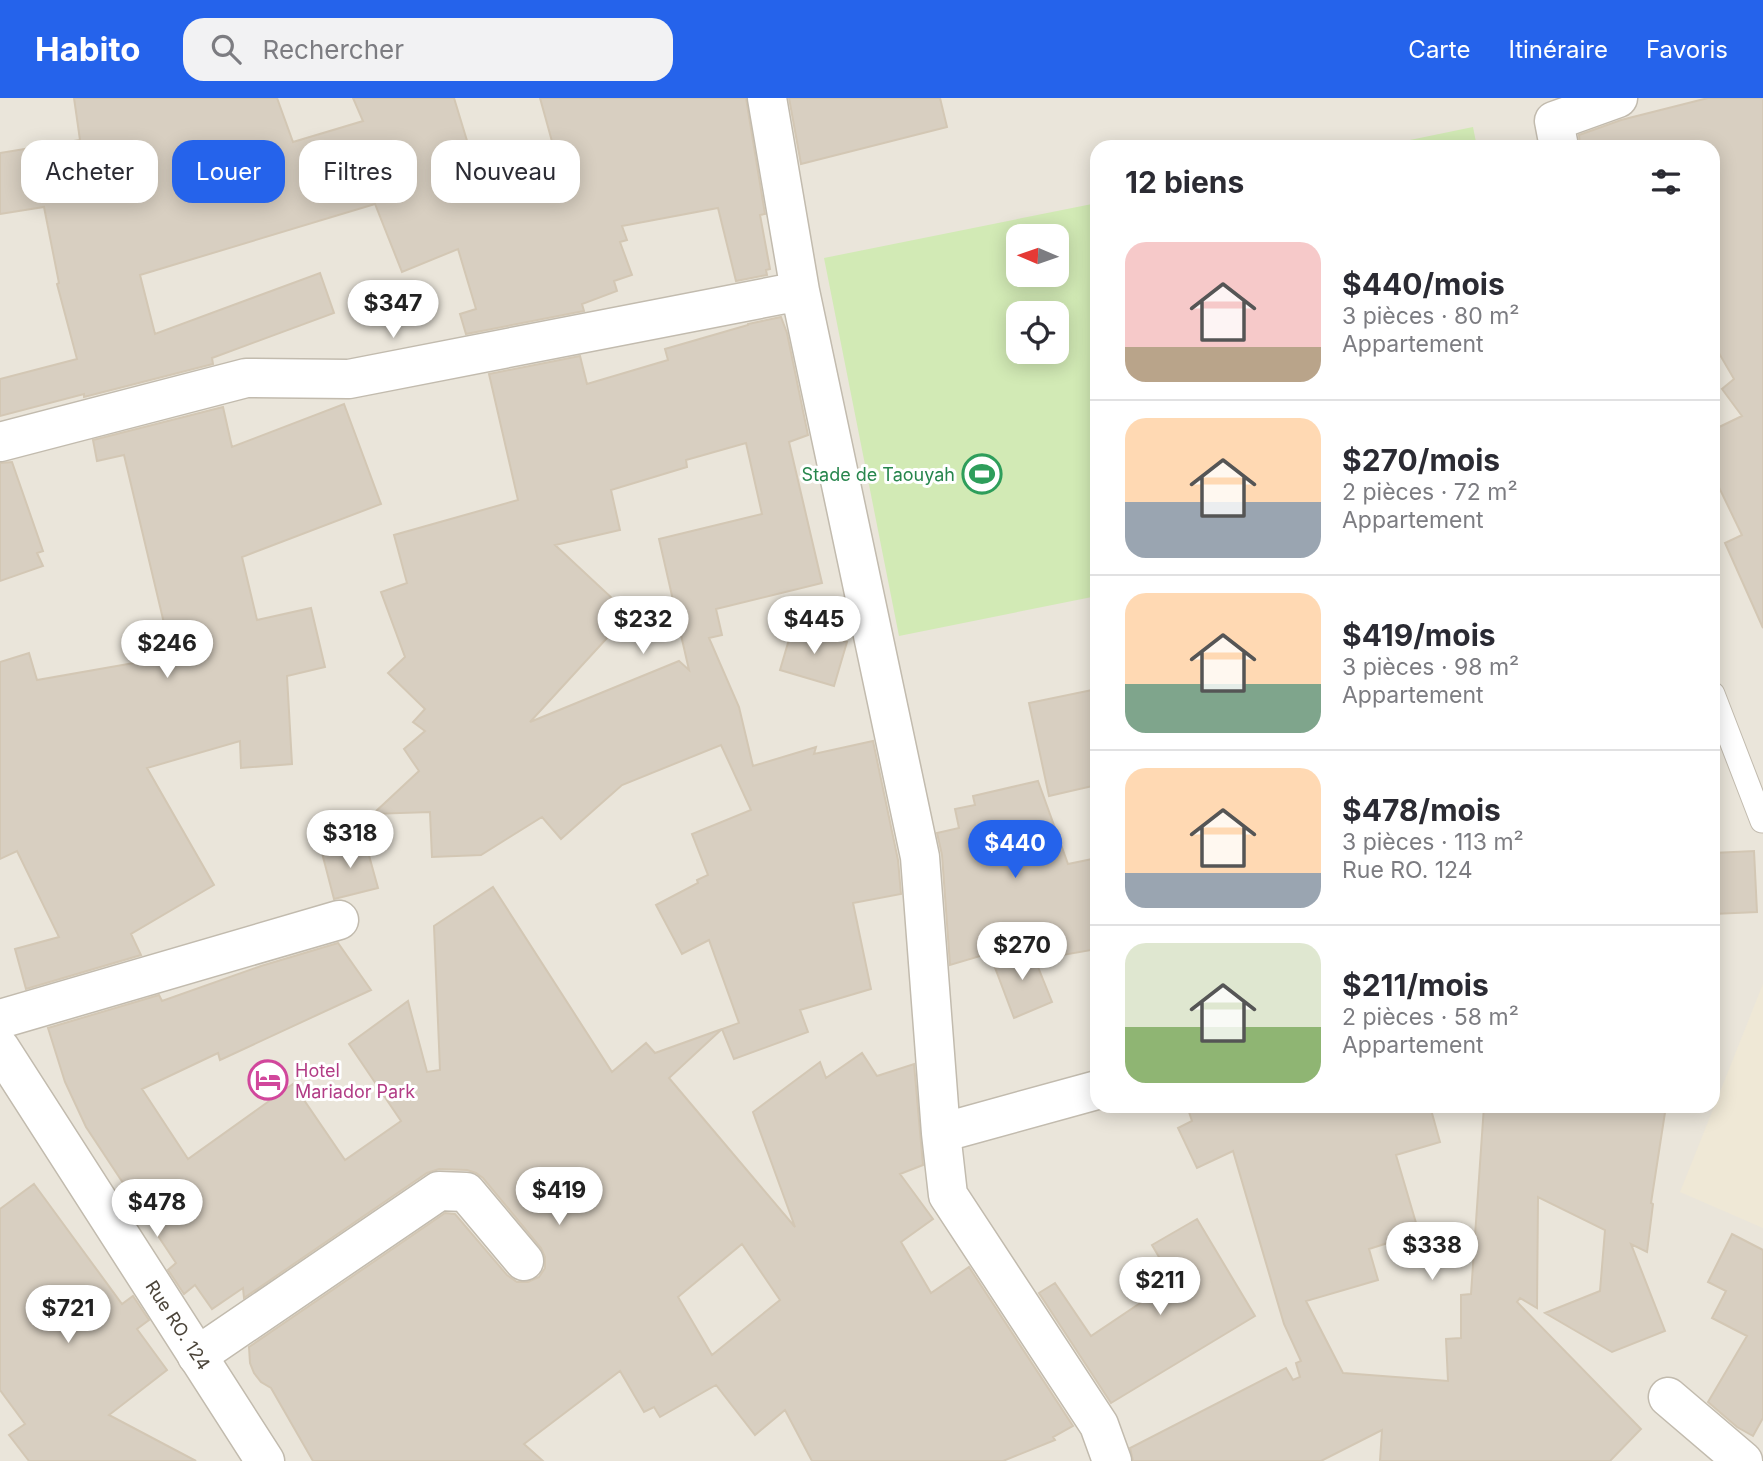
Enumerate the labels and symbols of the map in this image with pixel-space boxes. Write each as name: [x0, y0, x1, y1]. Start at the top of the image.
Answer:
north arrow: [1006, 224, 1069, 287]
pin: $347: [352, 280, 434, 340]
sports icon: Stade de Taouyah: [961, 453, 1003, 495]
place label: Stade de Taouyah: [802, 464, 955, 485]
pin: $232: [602, 596, 684, 656]
pin: $445: [773, 596, 855, 656]
pin: $246: [126, 620, 208, 680]
pin: $318: [309, 810, 391, 870]
pin: $440: [974, 820, 1056, 880]
pin: $270: [981, 922, 1063, 982]
hotel icon: Hotel Mariador Park: [247, 1059, 289, 1101]
place label: Hotel Mariador Park: [295, 1060, 415, 1102]
pin: $419: [518, 1168, 600, 1227]
pin: $478: [116, 1180, 198, 1239]
pin: $338: [1391, 1222, 1473, 1282]
pin: $211: [1119, 1258, 1201, 1317]
street label: Rue RO. 124: [141, 1276, 215, 1374]
pin: $721: [27, 1286, 109, 1345]

